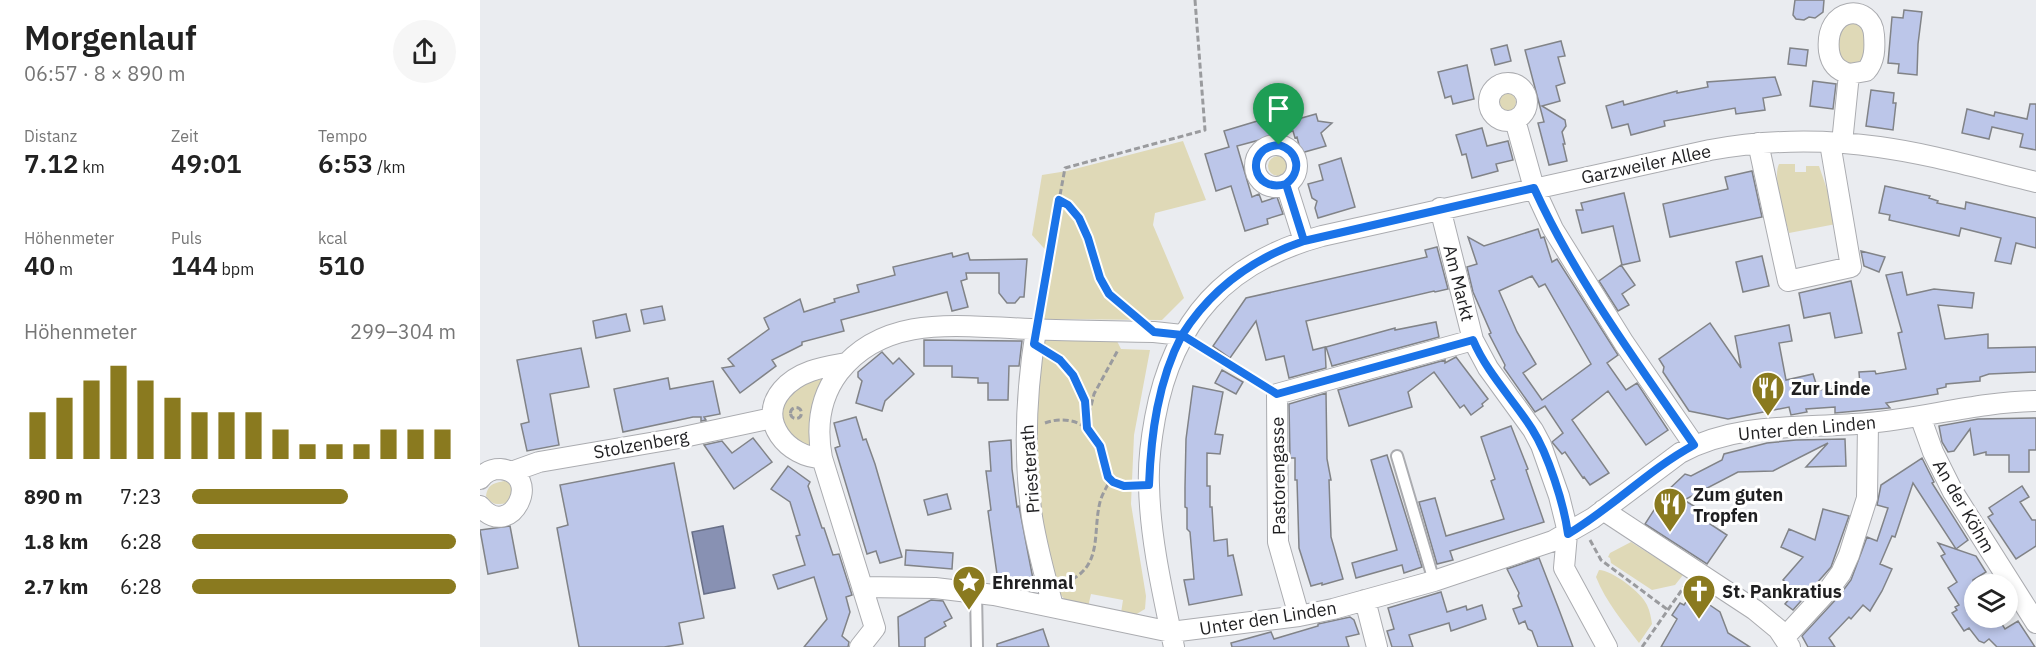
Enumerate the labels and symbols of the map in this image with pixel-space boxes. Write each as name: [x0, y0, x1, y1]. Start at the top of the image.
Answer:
pin: [1253, 83, 1304, 145]
street label: Garzweiler Allee: [1579, 139, 1713, 189]
street label: Am Markt: [1438, 242, 1480, 324]
restaurant icon: Zur Linde: [1750, 370, 1786, 417]
place label: Zur Linde: [1791, 377, 1871, 400]
street label: Unter den Linden: [1737, 411, 1877, 445]
street label: Pastorengasse: [1265, 417, 1291, 535]
street label: Stolzenberg: [592, 424, 691, 464]
street label: Priesterath: [1015, 424, 1045, 514]
street label: An der Köhm: [1928, 455, 2000, 557]
place label: Zum guten Tropfen: [1693, 483, 1783, 527]
restaurant icon: Zum guten Tropfen: [1652, 486, 1688, 533]
place icon: Ehrenmal: [951, 564, 987, 611]
place label: Ehrenmal: [992, 571, 1074, 594]
church icon: St. Pankratius: [1681, 573, 1717, 620]
place label: St. Pankratius: [1722, 580, 1842, 603]
street label: Unter den Linden: [1198, 596, 1338, 640]

